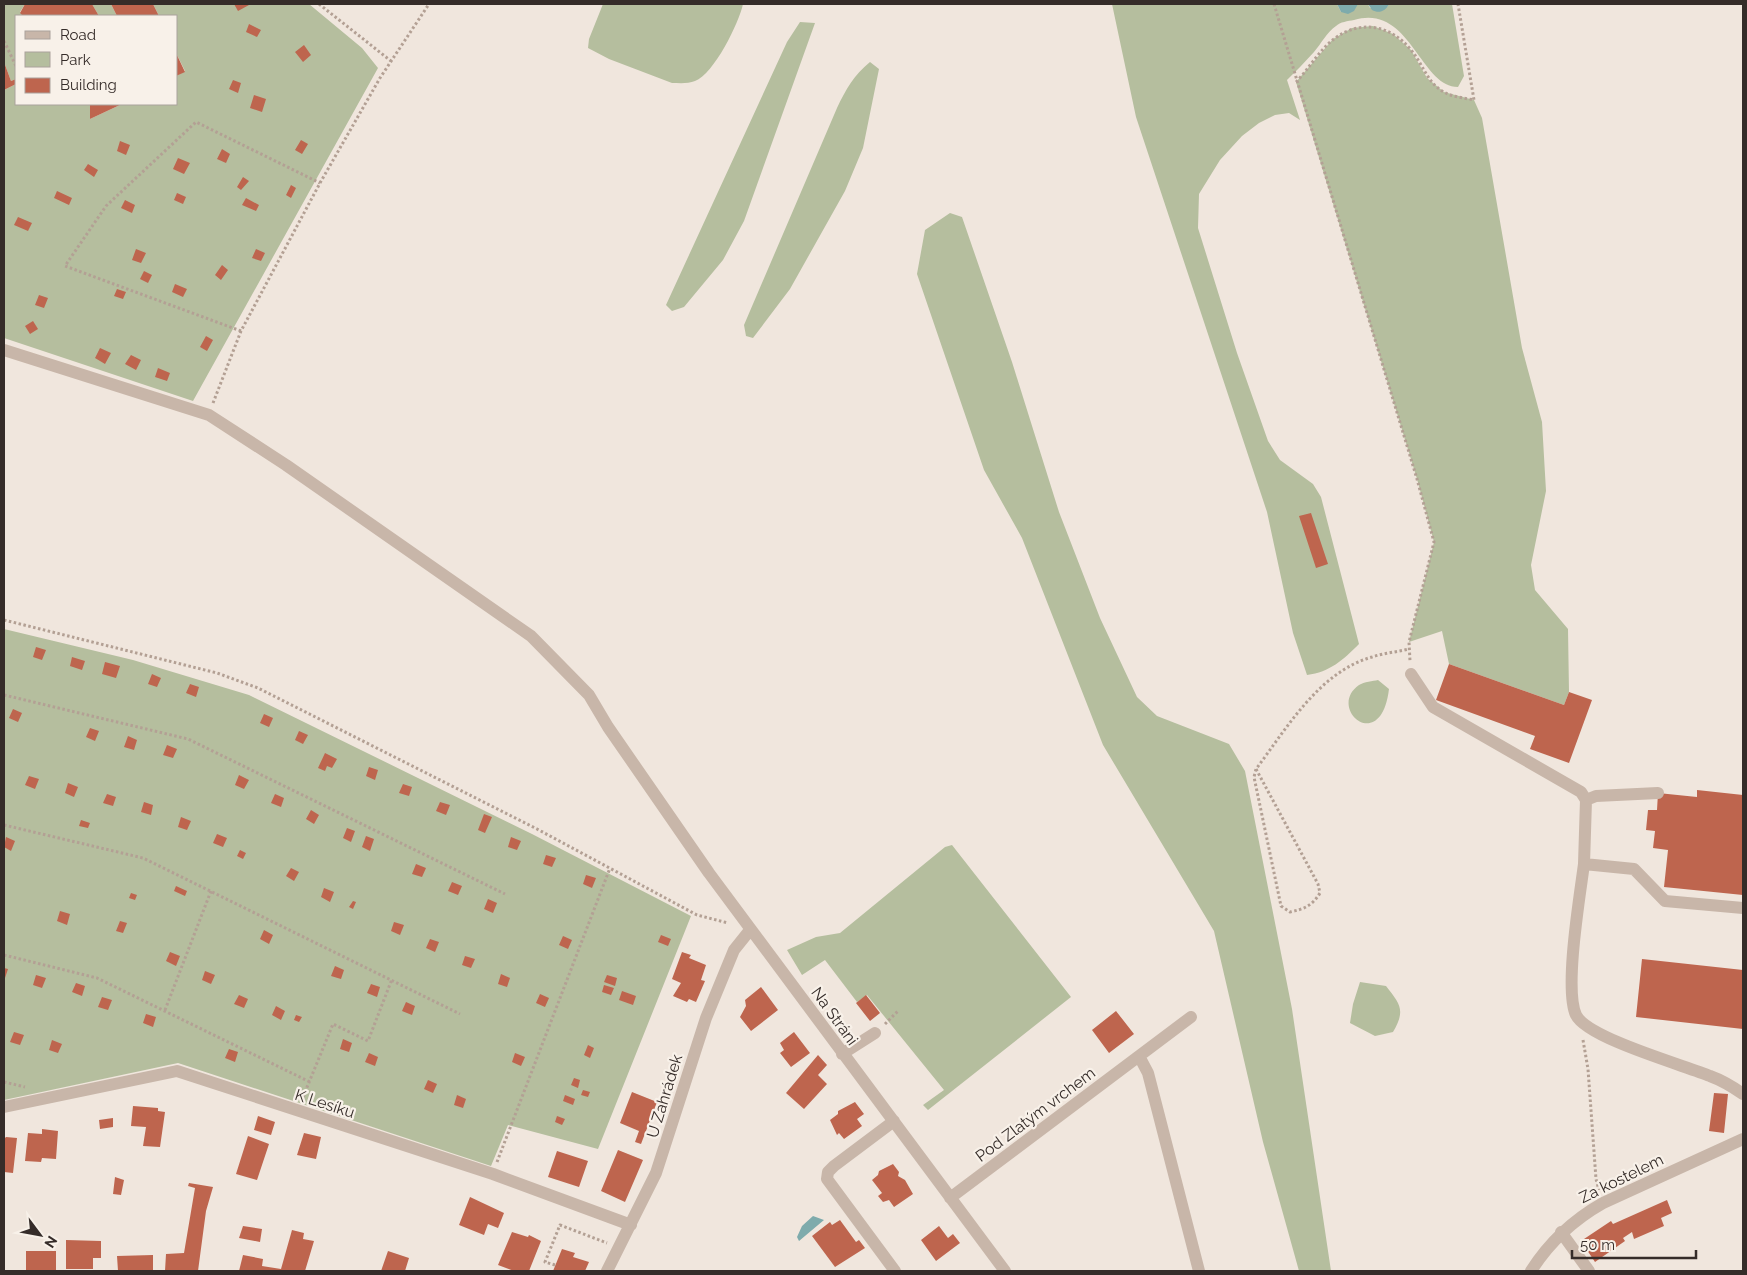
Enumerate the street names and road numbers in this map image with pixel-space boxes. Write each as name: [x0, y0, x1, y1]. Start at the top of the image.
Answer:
street label: Na Stráni: [807, 984, 862, 1049]
street label: U Zahrádek: [643, 1052, 686, 1140]
street label: Pod Zlatým vrchem: [972, 1063, 1099, 1166]
street label: K Lesíku: [292, 1085, 357, 1122]
street label: Za kostelem: [1576, 1150, 1666, 1207]

